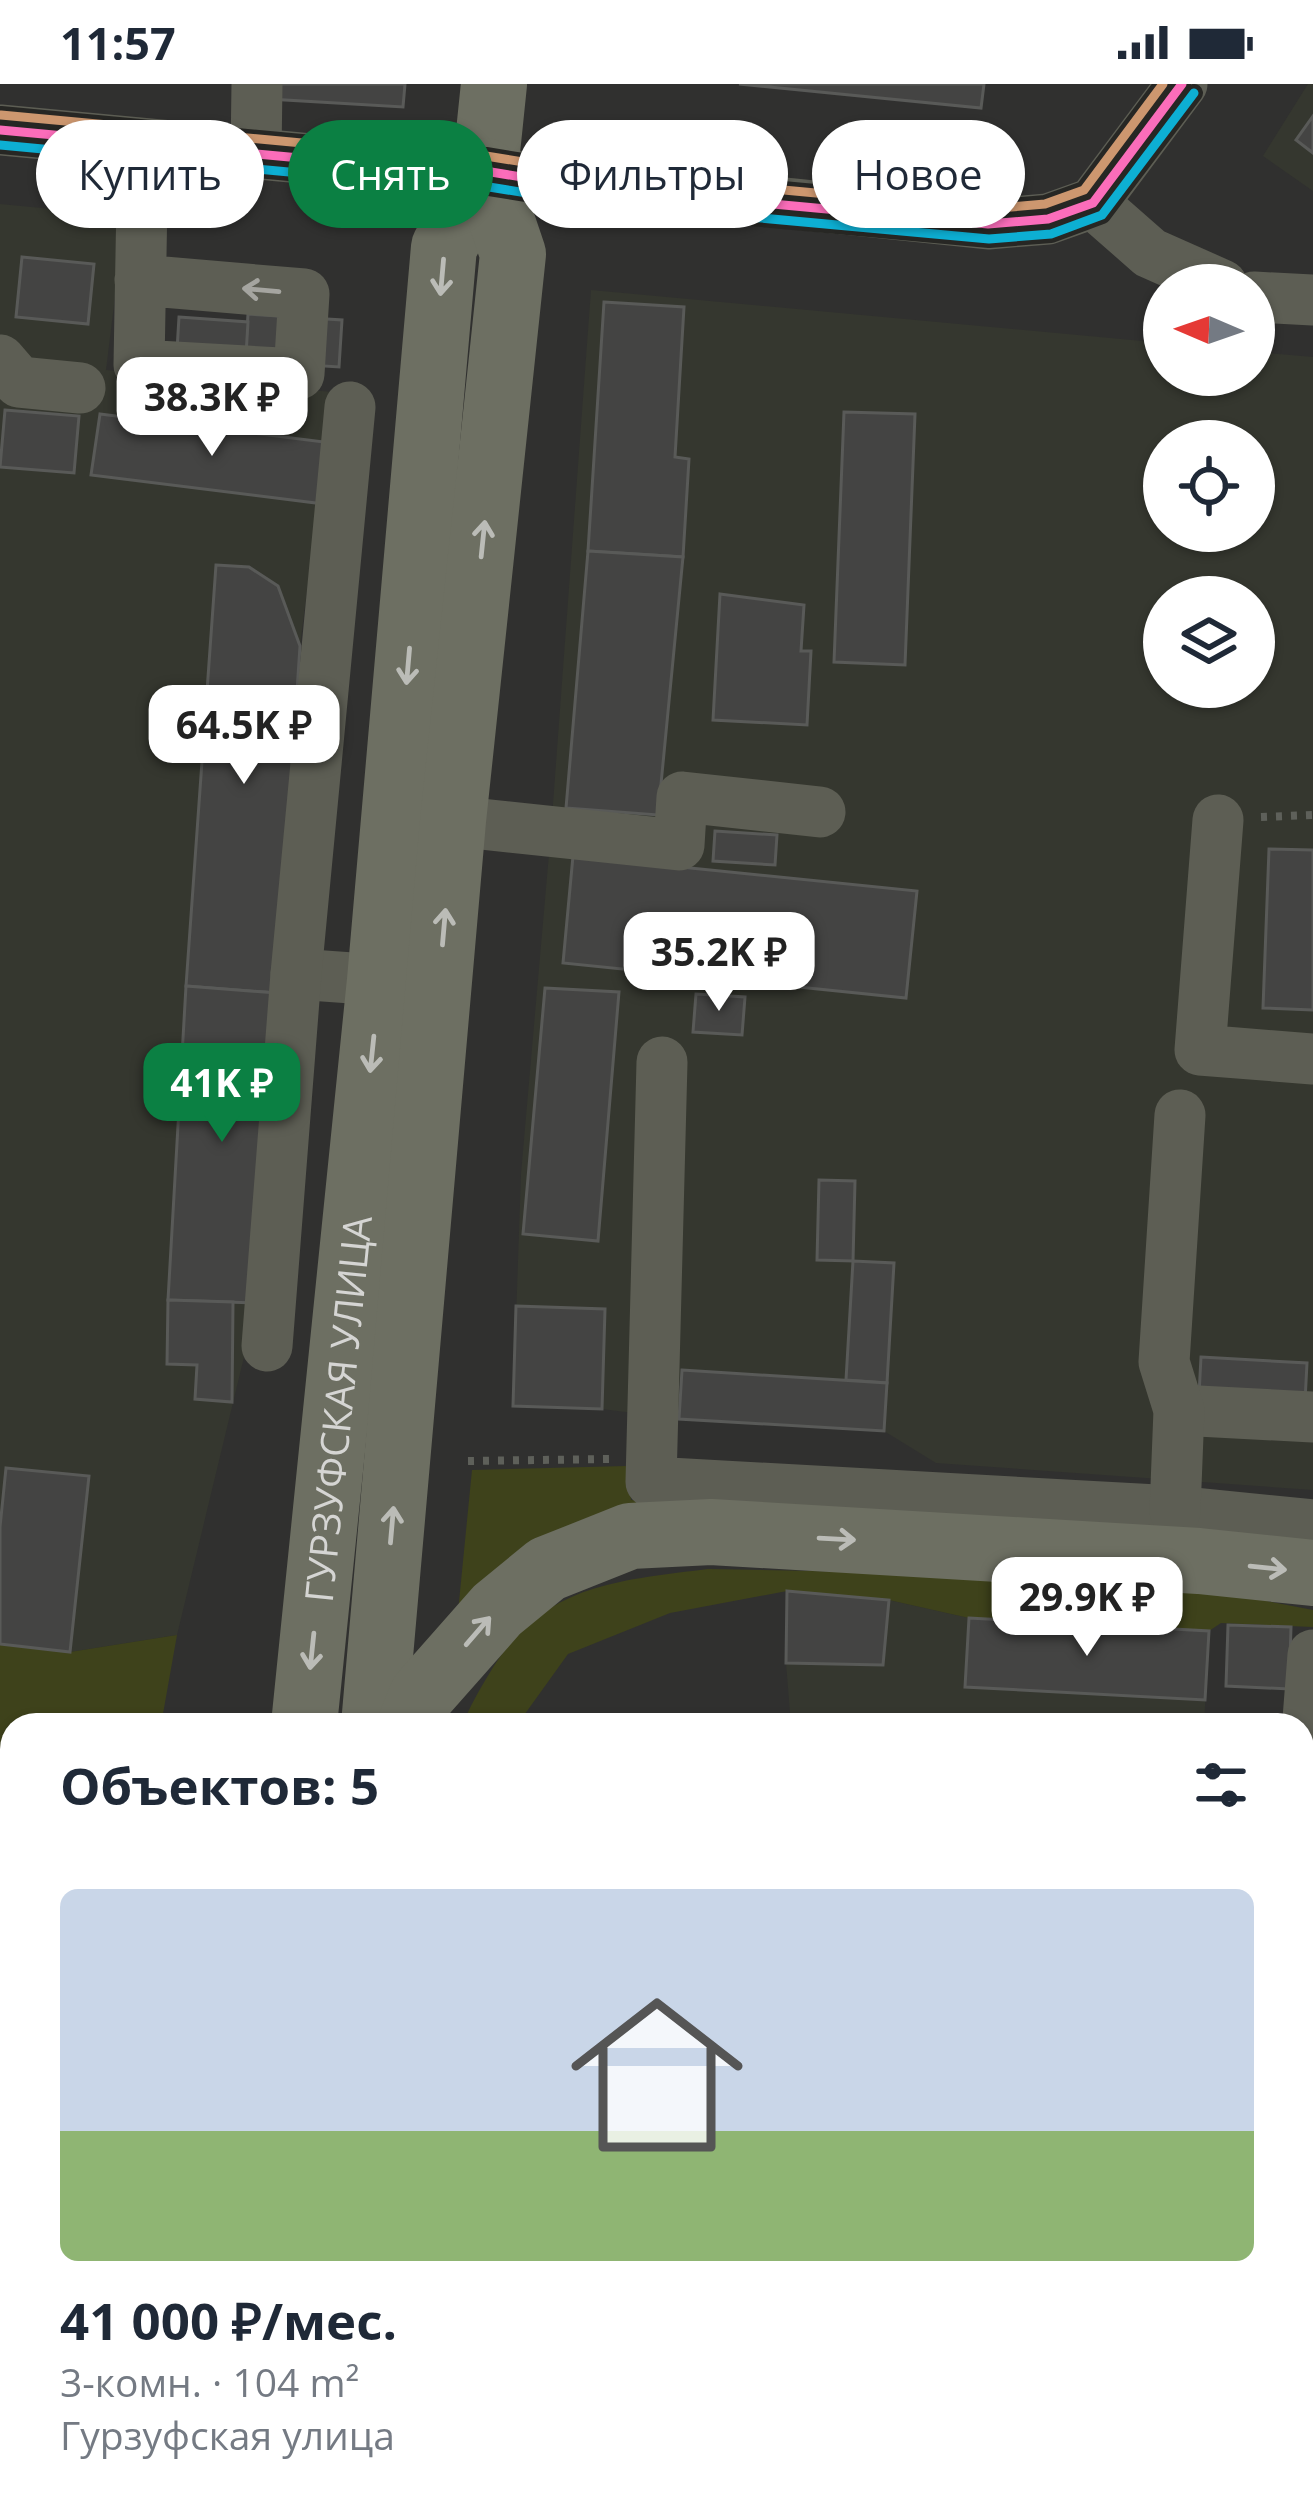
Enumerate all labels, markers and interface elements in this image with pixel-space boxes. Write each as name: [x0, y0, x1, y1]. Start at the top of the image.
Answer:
text: 11:57: [60, 12, 176, 73]
chip: Купить: [36, 120, 264, 228]
chip: Снять: [288, 120, 493, 228]
chip: Фильтры: [517, 120, 788, 228]
chip: Новое: [812, 120, 1025, 228]
one-way arrow: [430, 257, 453, 296]
north arrow: [1143, 264, 1275, 396]
map controls: [1143, 264, 1275, 708]
one-way arrow: [242, 279, 281, 302]
pin: 38.3K ₽: [101, 357, 323, 459]
text: 38.3K ₽: [144, 369, 280, 422]
button: locate: [1143, 420, 1275, 552]
one-way arrow: [472, 520, 495, 559]
button: layers: [1143, 576, 1275, 708]
one-way arrow: [396, 646, 419, 685]
pin: 64.5K ₽: [133, 685, 355, 787]
text: 64.5K ₽: [176, 697, 312, 750]
one-way arrow: [433, 908, 456, 947]
pin: 35.2K ₽: [608, 912, 830, 1014]
text: 35.2K ₽: [651, 924, 787, 977]
one-way arrow: [360, 1034, 383, 1073]
pin: 41K ₽: [138, 1043, 306, 1145]
text: 41K ₽: [170, 1055, 274, 1108]
street label: ГУРЗУФСКАЯ УЛИЦА: [290, 1213, 382, 1604]
one-way arrow: [380, 1506, 403, 1545]
one-way arrow: [817, 1528, 856, 1551]
pin: 29.9K ₽: [976, 1557, 1198, 1659]
one-way arrow: [1248, 1558, 1287, 1580]
text: 29.9K ₽: [1019, 1569, 1155, 1622]
one-way arrow: [464, 1617, 491, 1647]
one-way arrow: [300, 1631, 322, 1670]
text: Объектов: 5: [60, 1750, 379, 1820]
icon: filters: [1188, 1752, 1254, 1818]
icon: home: [549, 1967, 765, 2183]
text: 41 000 ₽/мес.: [60, 2285, 397, 2355]
text: 3-комн. · 104 m²: [60, 2355, 359, 2408]
text: Гурзуфская улица: [60, 2408, 395, 2461]

